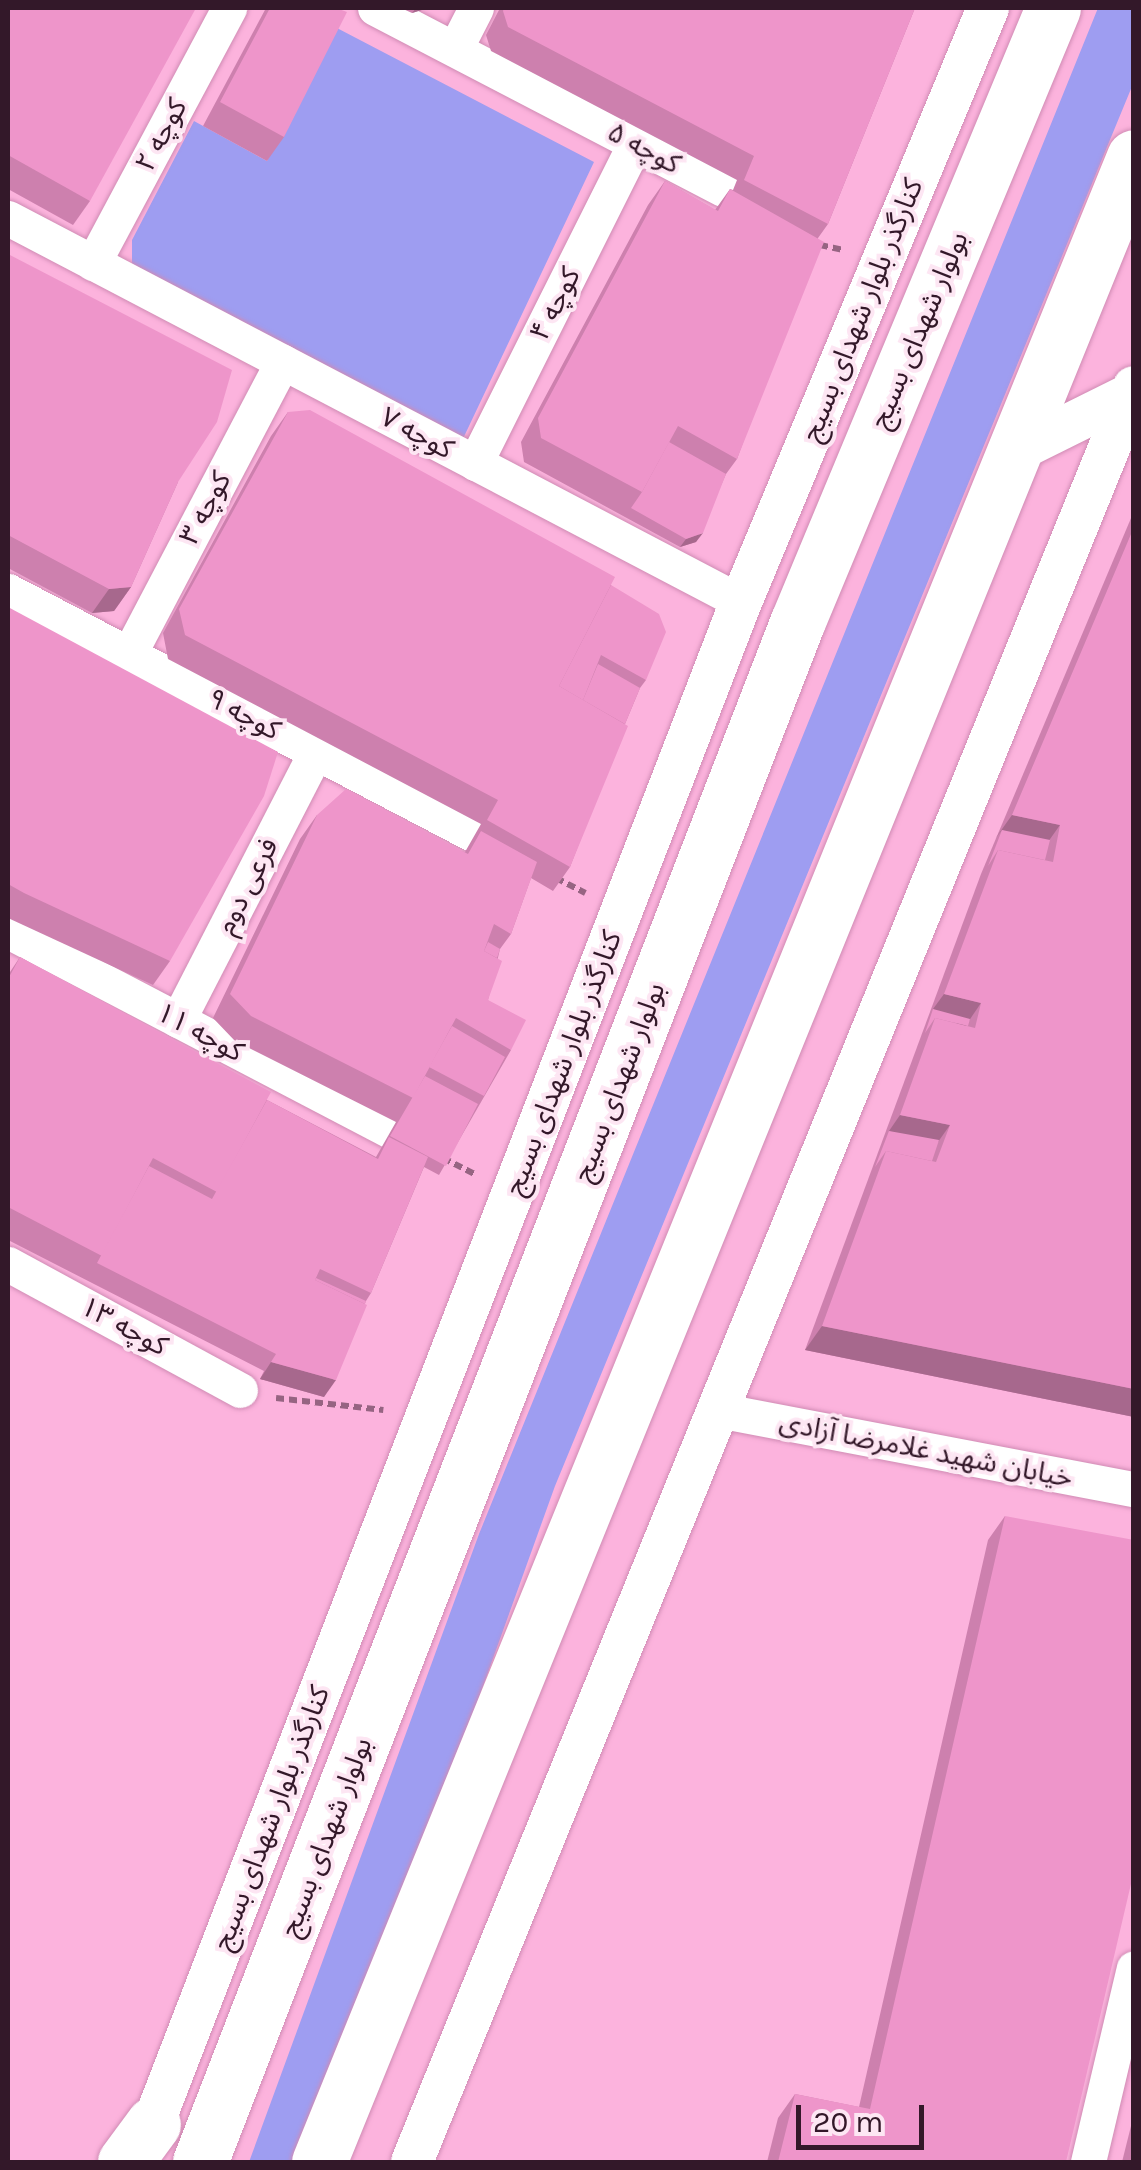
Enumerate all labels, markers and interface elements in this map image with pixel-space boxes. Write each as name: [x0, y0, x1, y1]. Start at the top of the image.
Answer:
street label: کوچه ۲: [128, 93, 194, 177]
street label: کوچه ۵: [602, 115, 686, 181]
street label: کنارگذر بلوار شهدای بسیج: [794, 174, 930, 446]
street label: بولوار شهدای بسیج: [862, 227, 976, 433]
street label: کوچه ۴: [522, 262, 588, 346]
street label: کوچه ۷: [375, 400, 459, 466]
street label: کوچه ۳: [172, 466, 238, 550]
street label: کوچه ۹: [202, 681, 286, 747]
street label: فرعی دوم: [208, 832, 286, 940]
street label: کنارگذر بلوار شهدای بسیج: [497, 926, 629, 1200]
street label: بولوار شهدای بسیج: [566, 978, 672, 1186]
street label: کوچه ۱۱: [151, 995, 249, 1069]
street label: کوچه ۱۳: [75, 1289, 173, 1363]
street label: خیابان شهید غلامرضا آزادی: [776, 1405, 1076, 1495]
street label: کنارگذر بلوار شهدای بسیج: [205, 1681, 337, 1955]
street label: بولوار شهدای بسیج: [273, 1733, 379, 1941]
scale bar: [801, 2085, 928, 2147]
text: 20 m: [813, 2104, 883, 2140]

